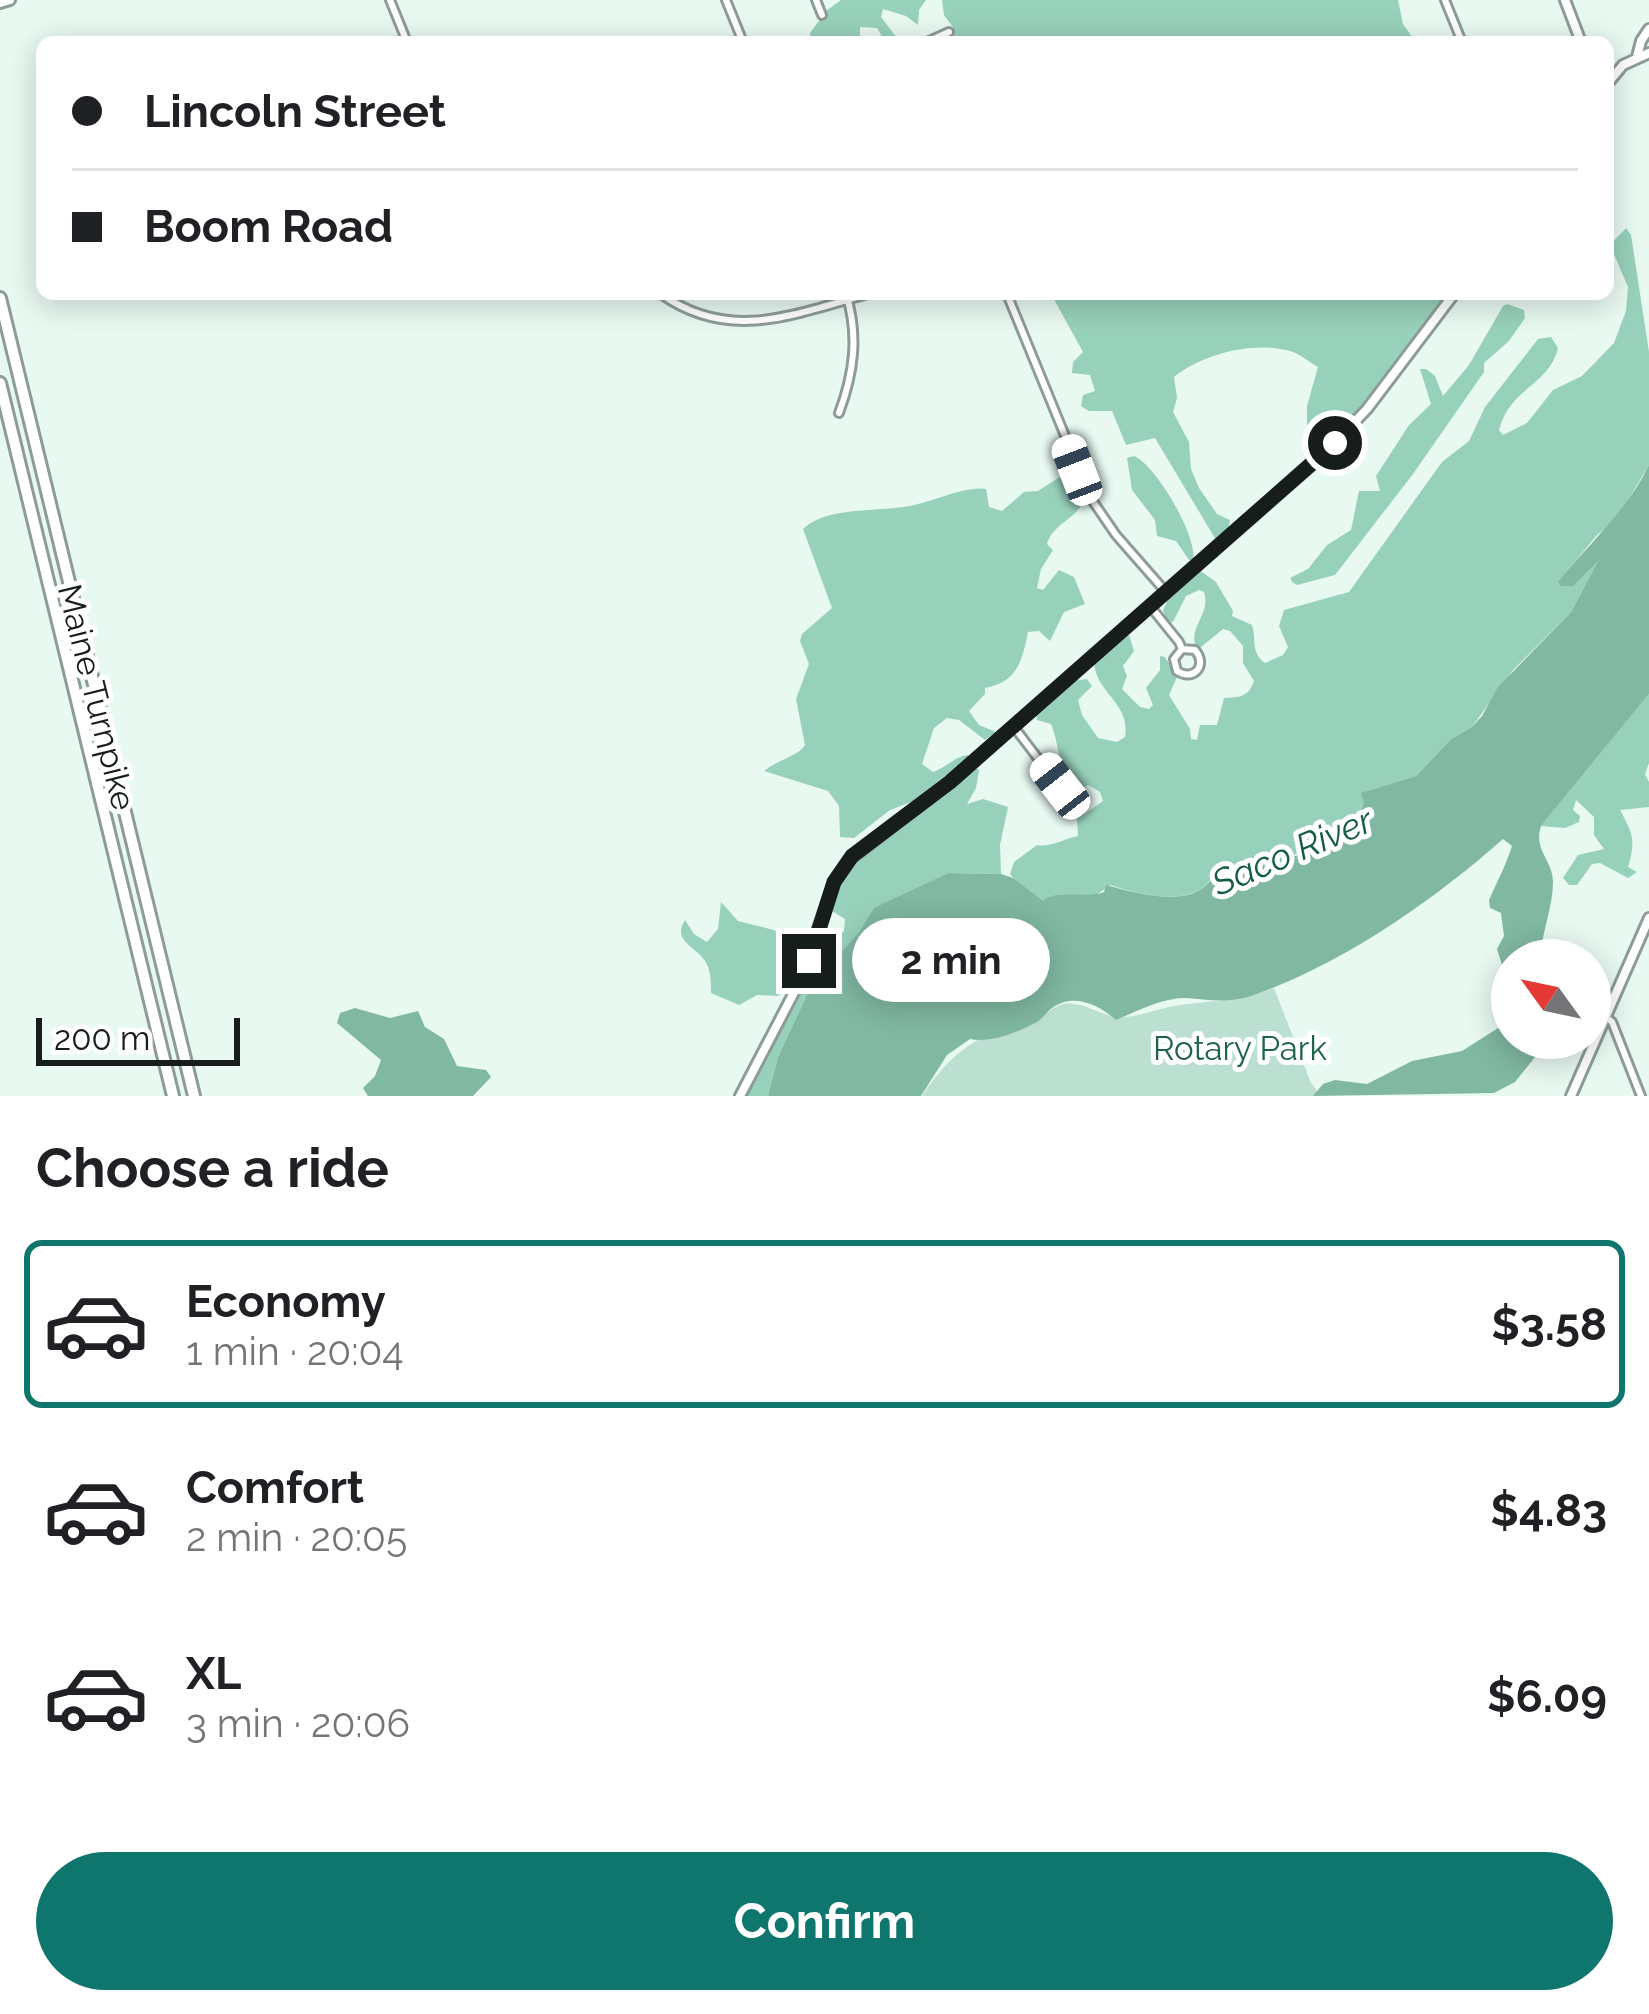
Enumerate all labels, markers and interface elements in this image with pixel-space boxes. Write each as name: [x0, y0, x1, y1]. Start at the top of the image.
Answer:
text: Lincoln Street: [144, 85, 446, 138]
text: Boom Road: [144, 200, 393, 253]
route start: [1308, 416, 1362, 470]
car: [1047, 430, 1107, 510]
street label: Maine Turnpike: [50, 580, 143, 814]
car: [1024, 747, 1096, 825]
water label: Saco River: [1205, 798, 1380, 904]
callout: 2 min: [851, 919, 1049, 1003]
route end: [782, 934, 836, 988]
text: 2 min: [900, 937, 1002, 983]
north arrow: [1491, 939, 1611, 1059]
map controls: [1491, 939, 1611, 1059]
scale bar: [36, 1012, 240, 1065]
text: 200 m: [54, 1019, 150, 1058]
park label: Rotary Park: [1153, 1029, 1327, 1068]
text: Choose a ride: [36, 1136, 389, 1200]
icon: car: [42, 1270, 150, 1378]
text: Economy: [186, 1275, 386, 1328]
text: $3.58: [1491, 1298, 1607, 1351]
text: 1 min · 20:04: [186, 1328, 404, 1374]
icon: car: [42, 1456, 150, 1564]
text: Comfort: [186, 1461, 364, 1514]
text: $4.83: [1490, 1484, 1607, 1537]
text: 2 min · 20:05: [186, 1514, 407, 1560]
icon: car: [42, 1642, 150, 1750]
text: XL: [186, 1647, 241, 1700]
text: $6.09: [1487, 1670, 1607, 1723]
text: 3 min · 20:06: [186, 1700, 410, 1746]
button: Confirm: [36, 1852, 1613, 1990]

